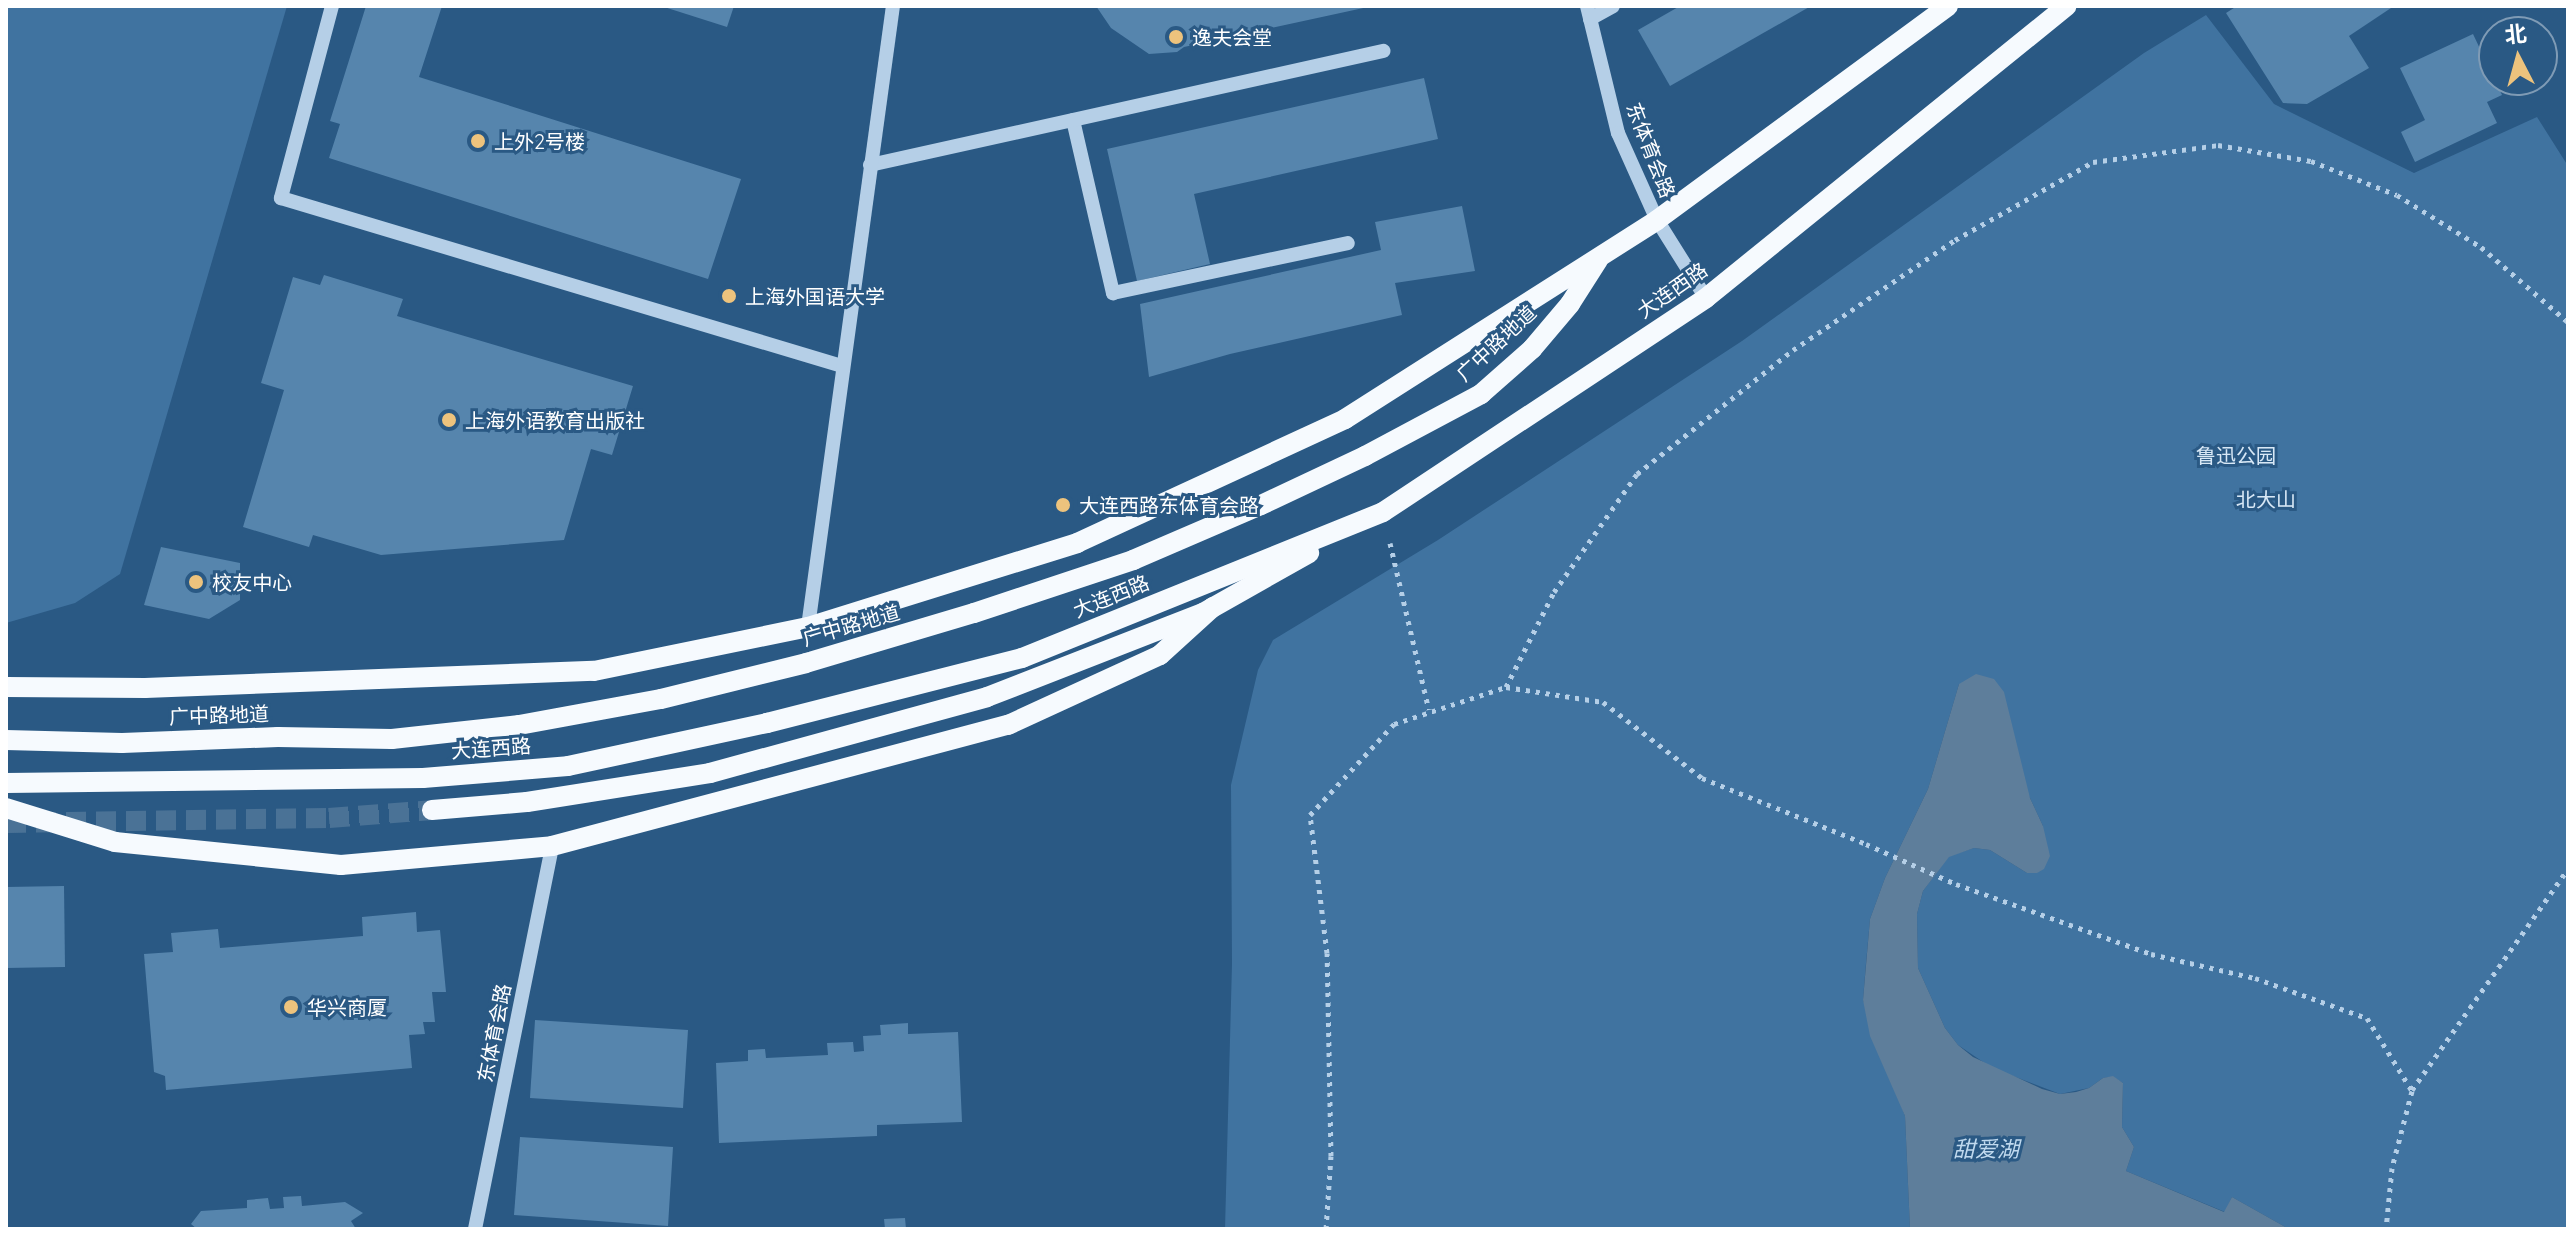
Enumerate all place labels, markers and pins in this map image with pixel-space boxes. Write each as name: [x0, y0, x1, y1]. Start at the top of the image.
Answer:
place label: 逸夫会堂: [1192, 25, 1272, 49]
marker: 逸夫会堂: [1167, 28, 1185, 46]
place label: 上外2号楼: [494, 129, 585, 153]
marker: 上外2号楼: [469, 132, 487, 150]
place label: 上海外国语大学: [745, 284, 885, 308]
marker: 上海外国语大学: [720, 287, 738, 305]
place label: 上海外语教育出版社: [465, 408, 645, 432]
marker: 上海外语教育出版社: [440, 411, 458, 429]
place label: 大连西路东体育会路: [1079, 493, 1259, 517]
marker: 大连西路东体育会路: [1054, 496, 1072, 514]
place label: 校友中心: [212, 570, 292, 594]
marker: 校友中心: [187, 573, 205, 591]
place label: 华兴商厦: [307, 995, 387, 1019]
marker: 华兴商厦: [282, 998, 300, 1016]

